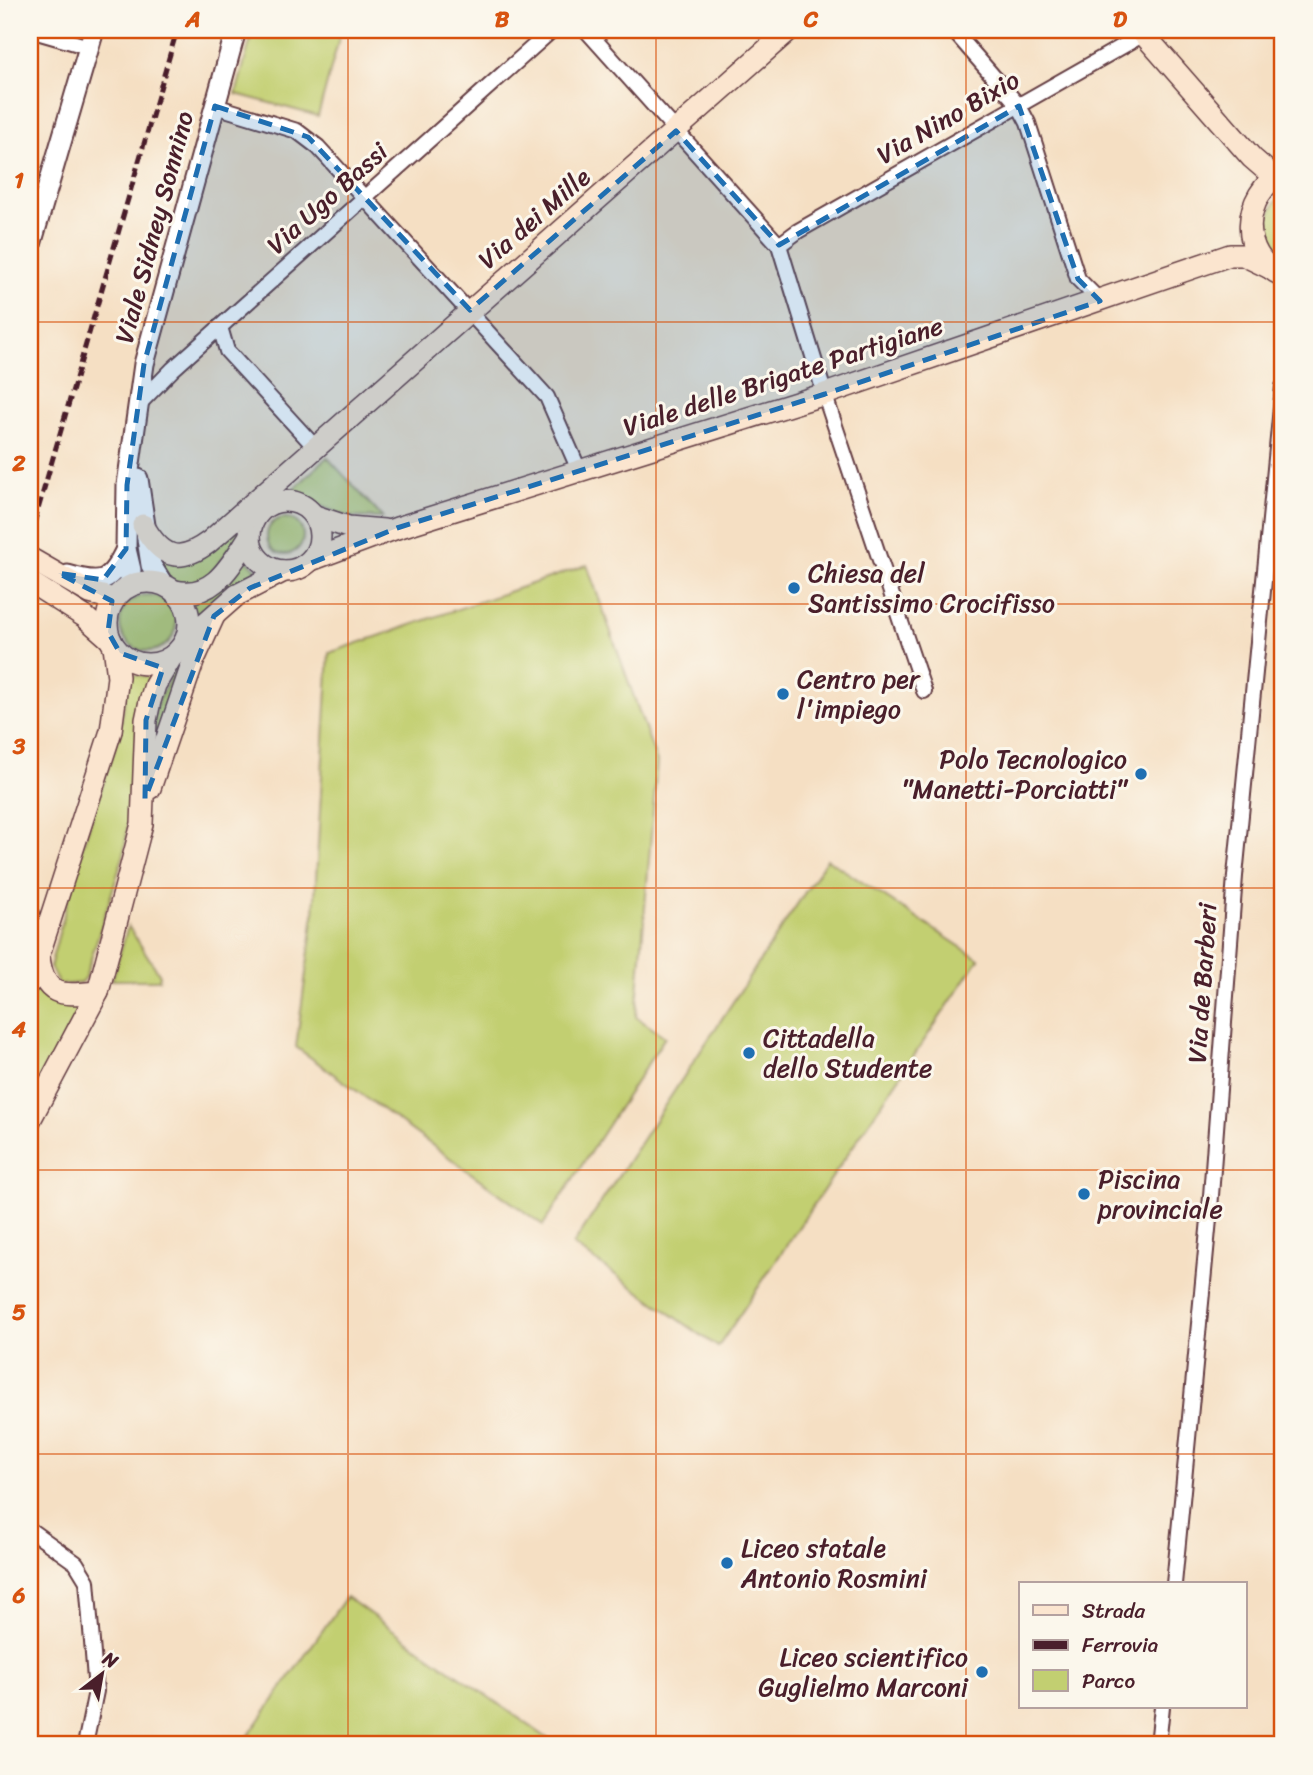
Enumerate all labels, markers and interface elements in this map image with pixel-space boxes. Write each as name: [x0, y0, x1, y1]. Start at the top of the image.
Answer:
text: A: [184, 0, 201, 40]
text: B: [495, 0, 510, 40]
text: C: [803, 0, 819, 40]
text: D: [1113, 0, 1128, 40]
street label: Via Nino Bixio: [867, 57, 1029, 177]
street label: Viale Sidney Sonnino: [101, 106, 207, 348]
street label: Via Ugo Bassi: [255, 130, 399, 266]
street label: Via dei Mille: [467, 155, 602, 281]
text: 1: [14, 160, 24, 201]
street label: Viale delle Brigate Partigiane: [617, 302, 949, 450]
text: 2: [11, 443, 26, 484]
place label: Chiesa del Santissimo Crocifisso: [808, 550, 1055, 626]
marker: Chiesa del Santissimo Crocifisso: [786, 580, 802, 596]
place label: Centro per l'impiego: [797, 656, 921, 732]
marker: Centro per l'impiego: [775, 686, 791, 702]
text: 3: [12, 726, 26, 767]
place label: Polo Tecnologico "Manetti-Porciatti": [902, 736, 1129, 812]
marker: Polo Tecnologico "Manetti-Porciatti": [1133, 766, 1149, 782]
street label: Via de Barberi: [1173, 900, 1231, 1065]
text: 4: [11, 1009, 27, 1050]
place label: Cittadella dello Studente: [763, 1015, 932, 1091]
marker: Cittadella dello Studente: [741, 1045, 757, 1061]
place label: Piscina provinciale: [1097, 1156, 1223, 1232]
marker: Piscina provinciale: [1076, 1186, 1092, 1202]
text: 5: [12, 1292, 26, 1333]
place label: Liceo statale Antonio Rosmini: [740, 1525, 928, 1601]
marker: Liceo statale Antonio Rosmini: [719, 1555, 735, 1571]
text: 6: [11, 1575, 26, 1616]
legend: [1019, 1582, 1246, 1708]
text: Strada: [1082, 1592, 1146, 1630]
text: Ferrovia: [1082, 1626, 1159, 1664]
place label: Liceo scientifico Guglielmo Marconi: [758, 1634, 969, 1710]
north arrow: [66, 1638, 136, 1708]
text: N: [95, 1642, 125, 1678]
text: Parco: [1082, 1662, 1135, 1700]
marker: Liceo scientifico Guglielmo Marconi: [974, 1664, 990, 1680]

